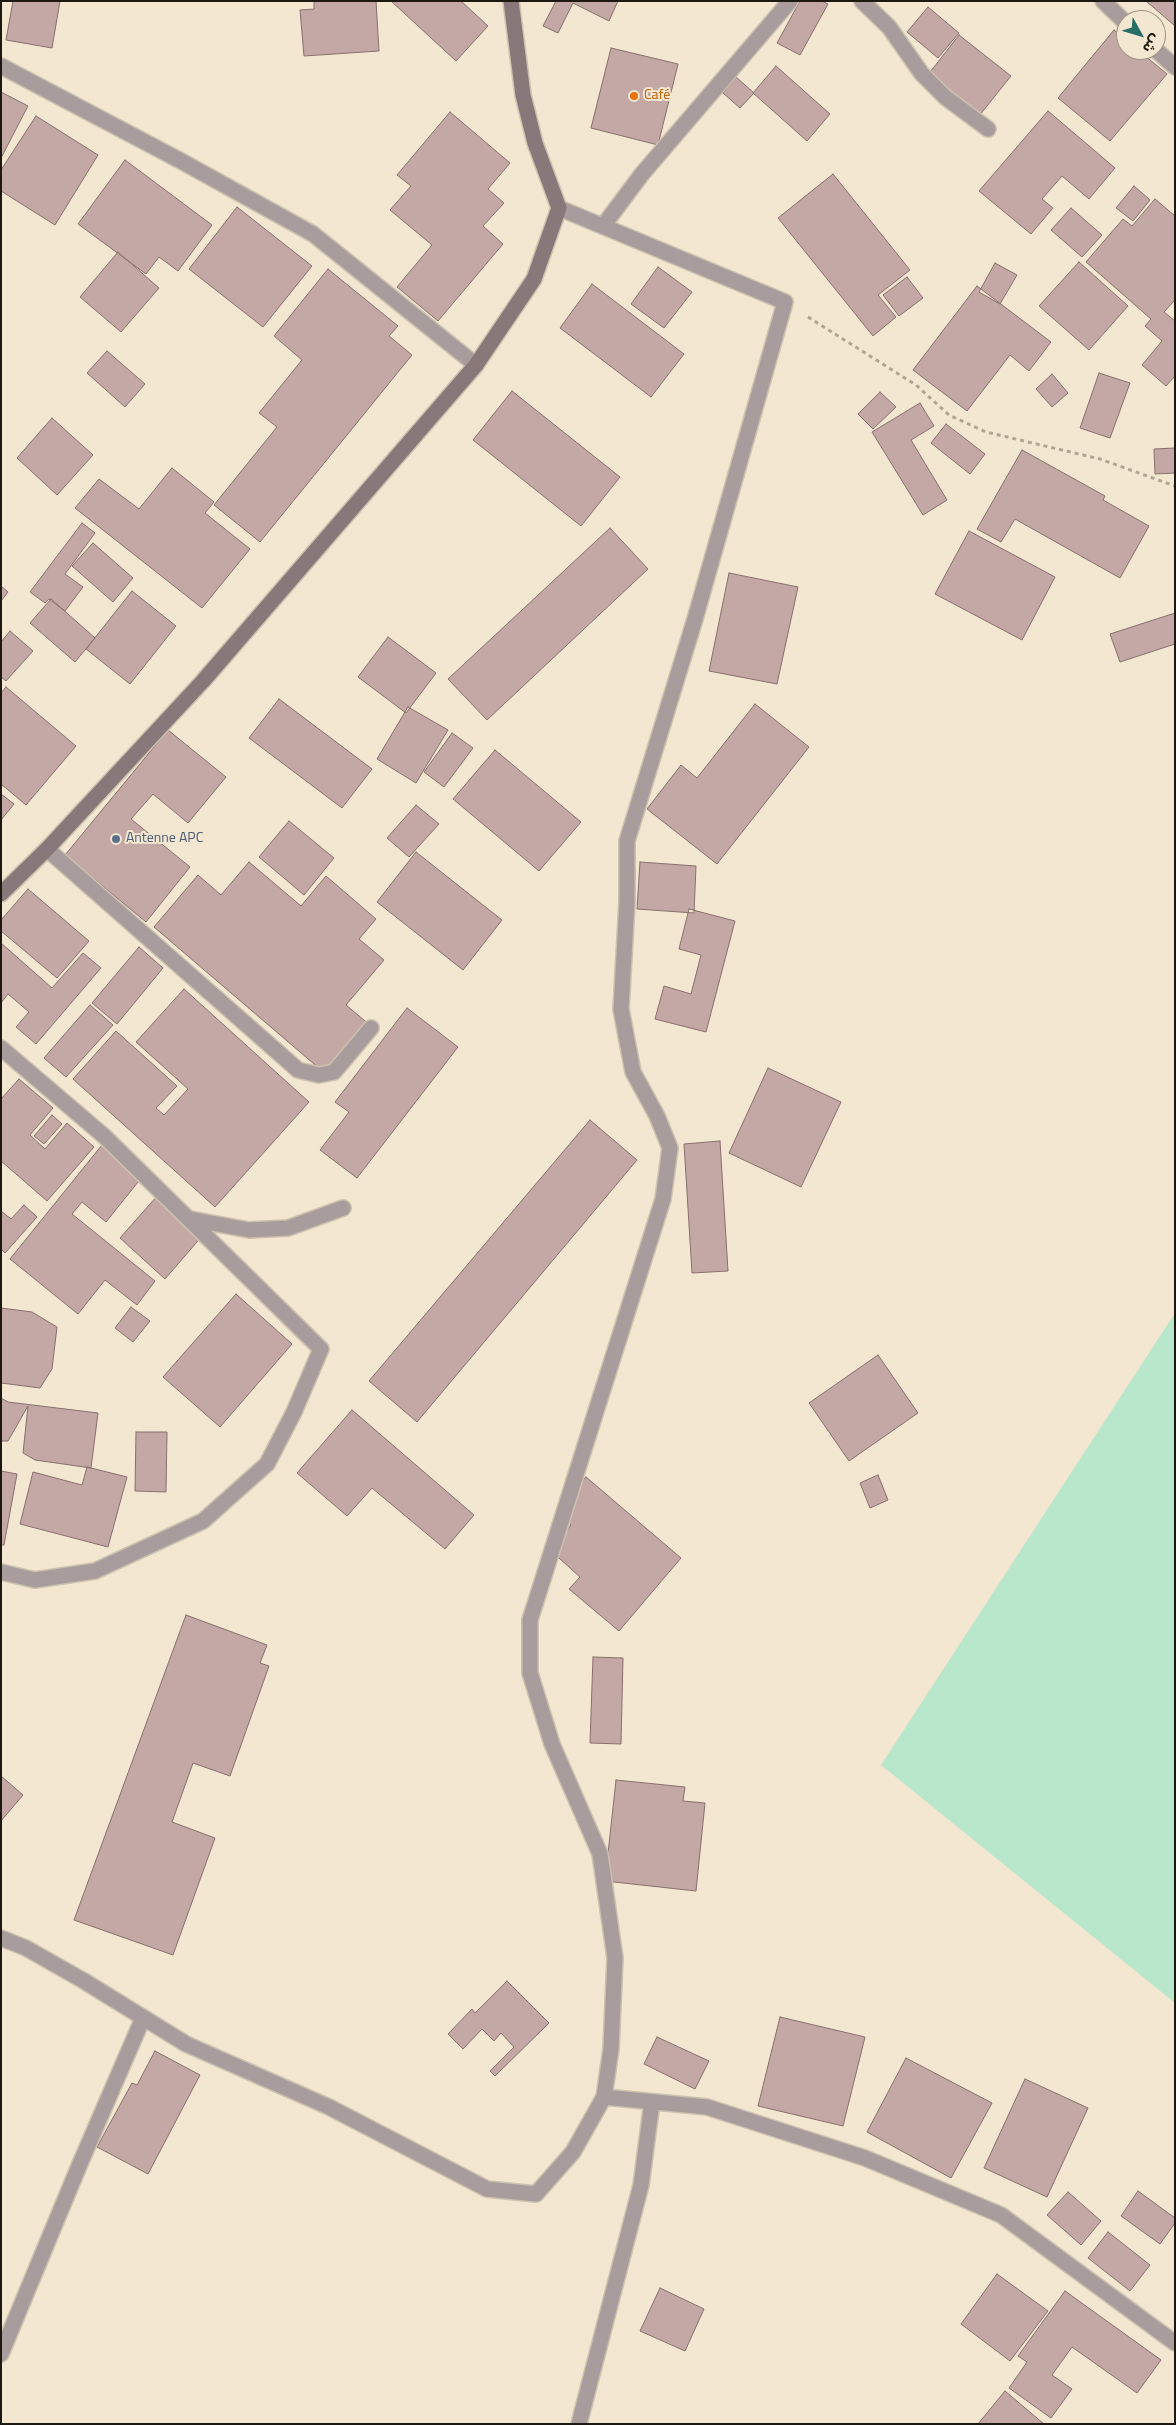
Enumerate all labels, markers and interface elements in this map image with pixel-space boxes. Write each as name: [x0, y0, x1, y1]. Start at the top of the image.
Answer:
north arrow: [1116, 10, 1166, 60]
text: ش: [1138, 30, 1166, 58]
place label: Café: [644, 88, 670, 104]
marker: Café: [628, 90, 640, 102]
place label: Antenne APC: [126, 831, 203, 847]
marker: Antenne APC: [110, 833, 122, 845]

